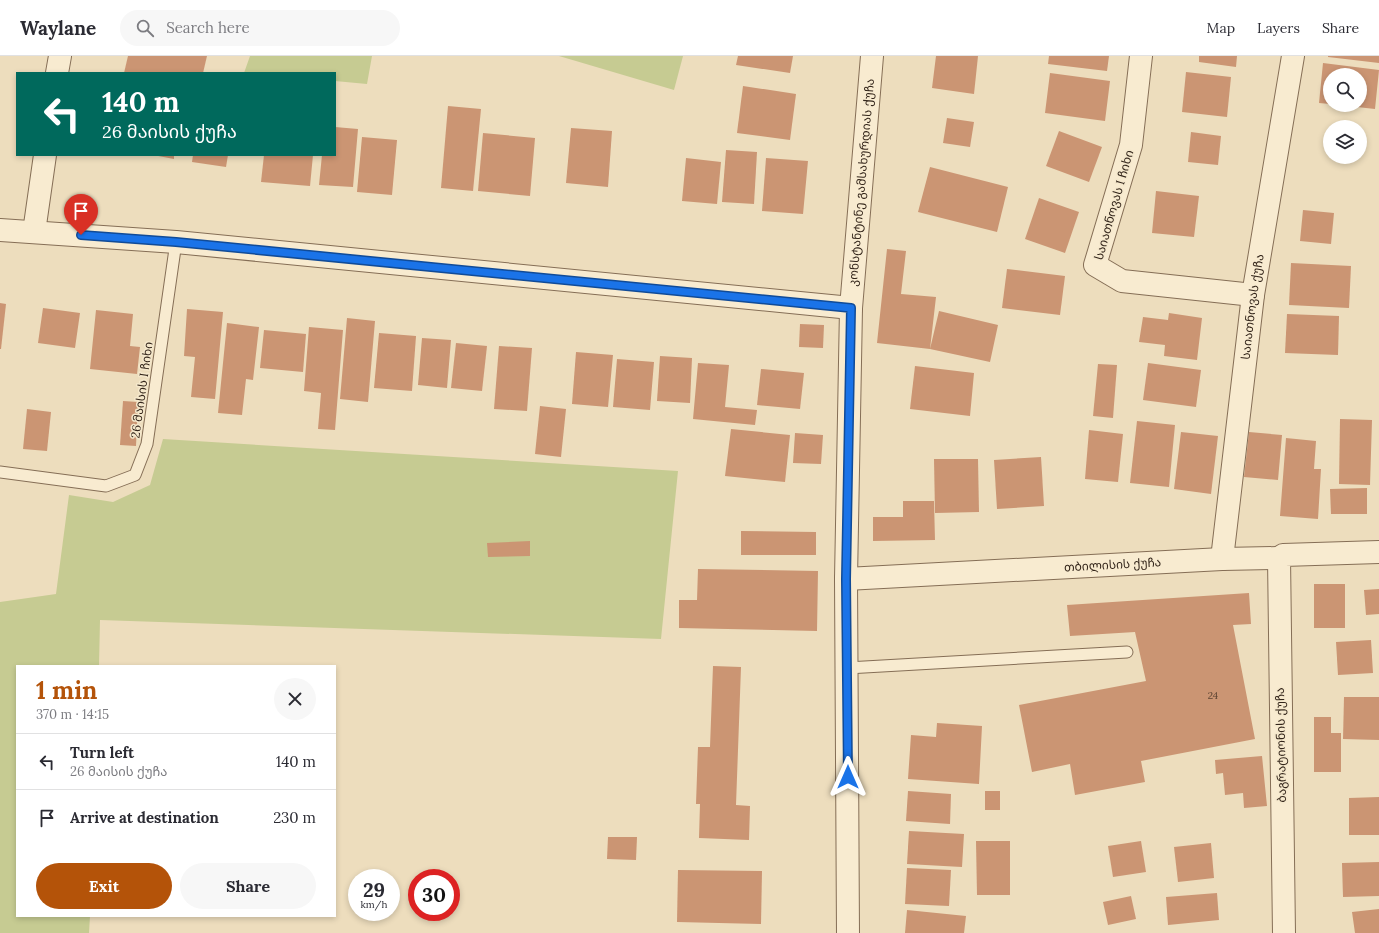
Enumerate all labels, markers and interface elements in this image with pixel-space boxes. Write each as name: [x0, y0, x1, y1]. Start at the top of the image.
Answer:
search box: [120, 10, 400, 46]
text: Waylane: [20, 16, 96, 40]
icon: search: [134, 17, 156, 39]
text: Search here: [166, 18, 250, 37]
text: Map: [1207, 19, 1235, 37]
text: Layers: [1257, 19, 1300, 37]
text: Share: [1322, 19, 1359, 37]
map controls: [1323, 68, 1367, 164]
button: search: [1323, 68, 1367, 112]
street label: კონსტანტინე გამსახურდიას ქუჩა: [845, 78, 877, 287]
text: 140 m: [102, 84, 180, 120]
icon: left: [36, 88, 88, 140]
text: 26 მაისის ქუჩა: [102, 120, 237, 143]
button: layers: [1323, 120, 1367, 164]
street label: საიათნოვას I ჩიხი: [1091, 148, 1136, 262]
pin: [64, 194, 98, 235]
icon: arrive: [70, 200, 92, 222]
street label: საიათნოვას ქუჩა: [1237, 253, 1267, 360]
street label: 26 მაისის I ჩიხი: [127, 341, 156, 439]
street label: თბილისის ქუჩა: [1064, 554, 1162, 574]
text: 1 min: [36, 675, 97, 706]
button: close: [274, 678, 316, 720]
street label: ბაგრატიონის ქუჩა: [1272, 687, 1289, 803]
house number: 24: [1208, 689, 1219, 702]
text: 370 m · 14:15: [36, 706, 109, 723]
text: Turn left: [70, 743, 134, 762]
icon: left: [36, 751, 58, 773]
text: 140 m: [276, 752, 316, 771]
position arrow: [827, 756, 869, 798]
text: 26 მაისის ქუჩა: [70, 763, 167, 780]
icon: arrive: [36, 807, 58, 829]
text: Arrive at destination: [70, 808, 219, 827]
text: 230 m: [273, 808, 316, 827]
button: Exit: [36, 863, 172, 909]
button: Share: [180, 863, 316, 909]
speed limit sign: 30: [408, 869, 460, 921]
text: 29: [363, 877, 385, 902]
text: km/h: [360, 898, 388, 911]

